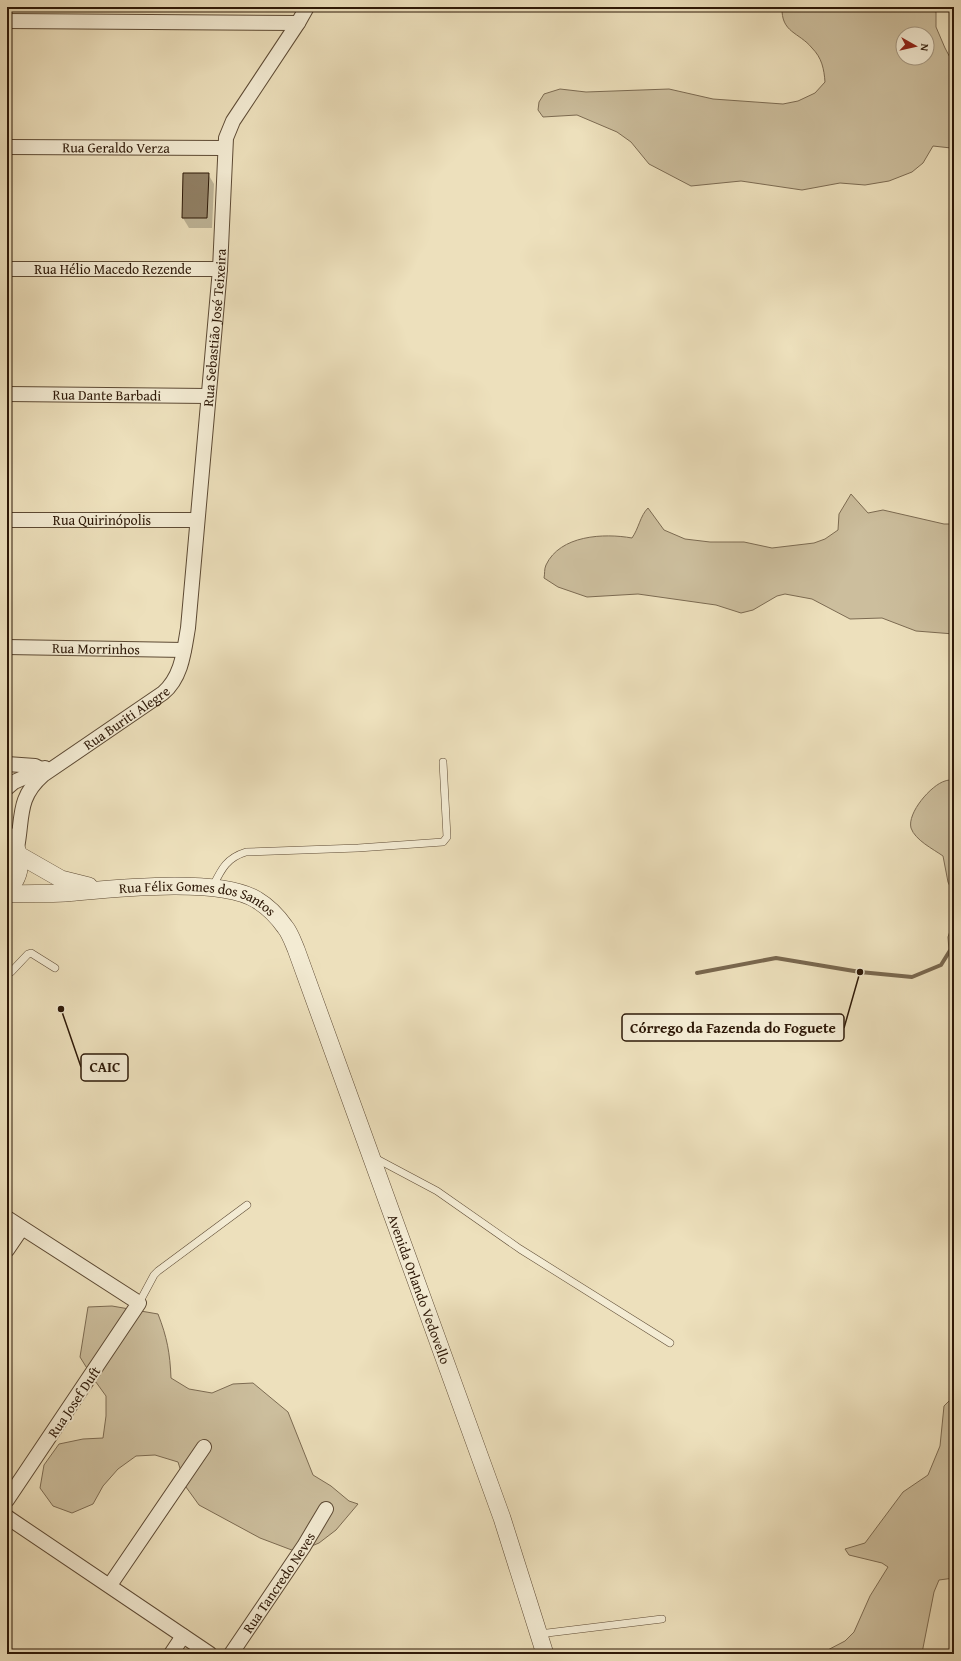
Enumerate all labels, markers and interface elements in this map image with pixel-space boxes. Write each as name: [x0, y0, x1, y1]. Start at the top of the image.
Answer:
north arrow: [895, 26, 935, 66]
text: N: [916, 43, 933, 53]
street label: Rua Geraldo Verza: [62, 137, 170, 158]
street label: Rua Sebastião José Teixeira: [198, 248, 231, 407]
street label: Rua Hélio Macedo Rezende: [34, 259, 192, 279]
street label: Rua Dante Barbadi: [53, 384, 161, 406]
street label: Rua Quirinópolis: [53, 510, 151, 530]
street label: Rua Morrinhos: [52, 638, 140, 659]
street label: Rua Buriti Alegre: [79, 681, 175, 755]
street label: Rua Félix Gomes dos Santos: [118, 876, 280, 921]
callout: Córrego da Fazenda do Foguete: [622, 1014, 844, 1041]
text: Córrego da Fazenda do Foguete: [630, 1017, 836, 1038]
callout: CAIC: [81, 1054, 128, 1081]
text: CAIC: [89, 1056, 121, 1077]
street label: Avenida Orlando Vedovello: [383, 1211, 455, 1367]
street label: Rua Josef Duft: [43, 1362, 105, 1442]
street label: Rua Tancredo Neves: [238, 1528, 320, 1637]

